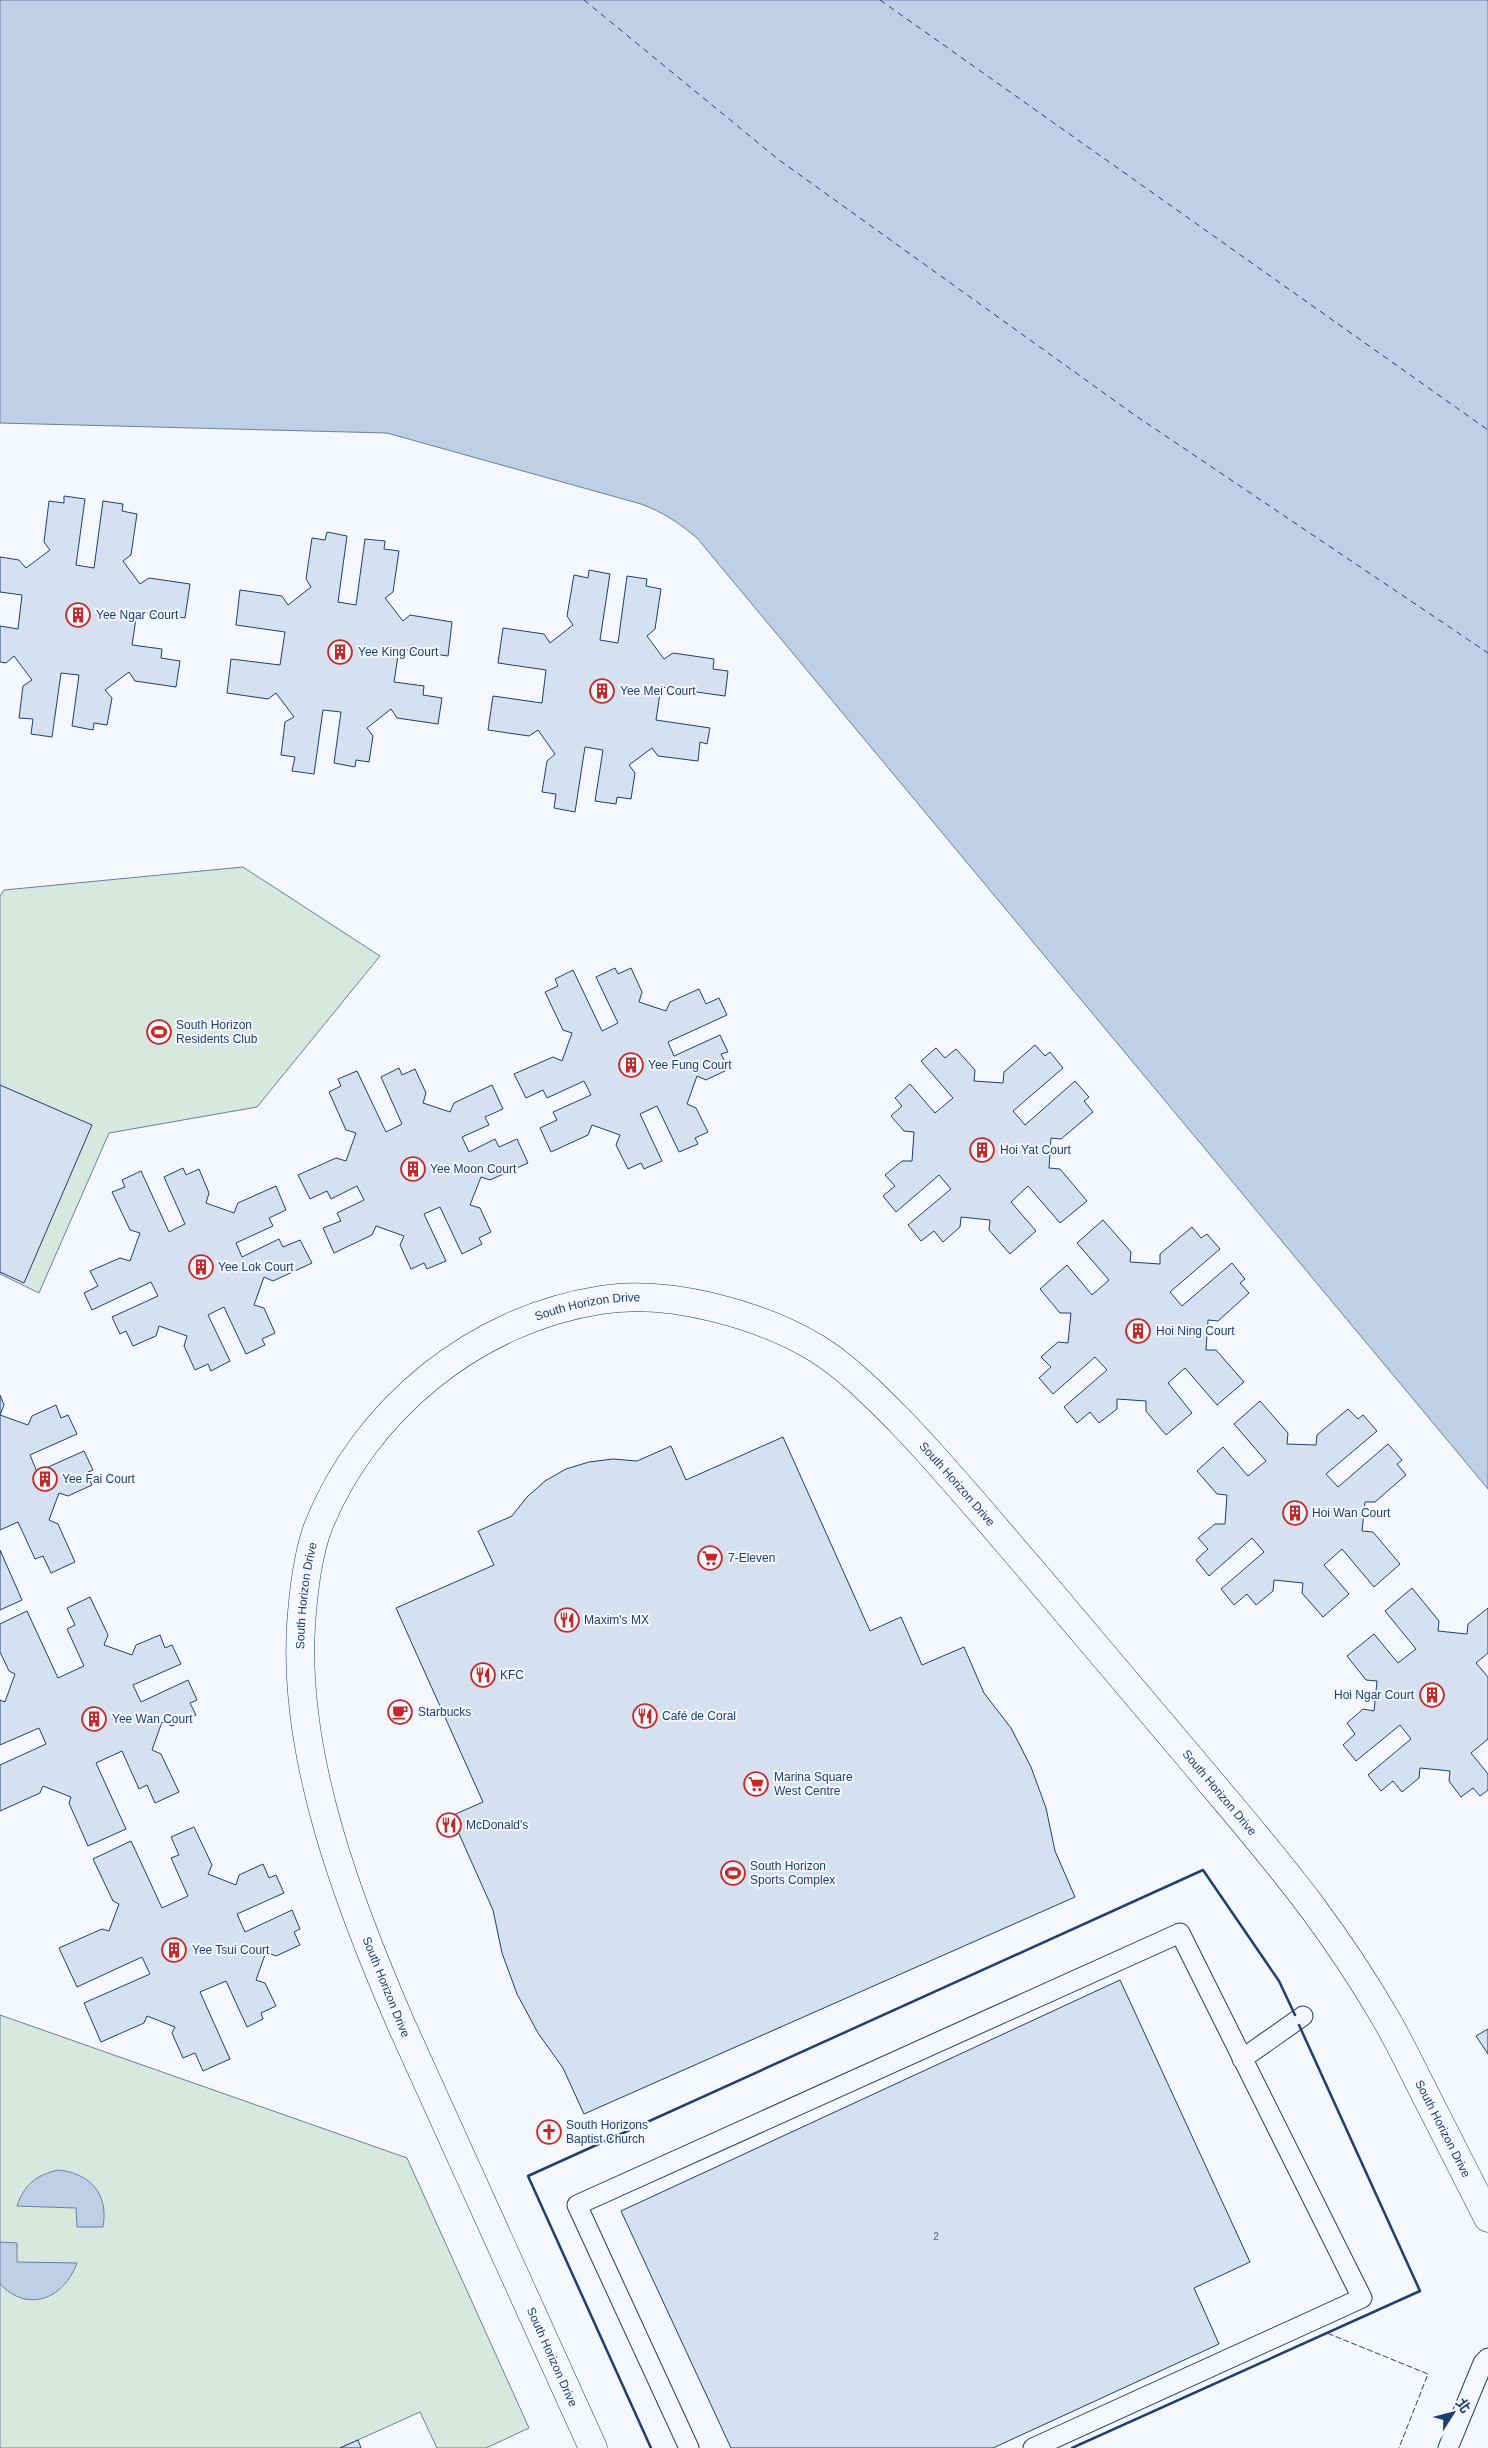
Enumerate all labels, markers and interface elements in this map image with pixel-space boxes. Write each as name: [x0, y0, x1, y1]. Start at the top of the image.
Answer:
building icon: Yee Ngar Court: [65, 602, 91, 628]
place label: Yee Ngar Court: [96, 608, 179, 622]
building icon: Yee King Court: [327, 639, 353, 665]
place label: Yee King Court: [358, 645, 439, 659]
building icon: Yee Mei Court: [589, 678, 615, 704]
place label: Yee Mei Court: [620, 684, 696, 698]
place label: South Horizon Residents Club: [176, 1018, 258, 1046]
sports icon: South Horizon Residents Club: [146, 1019, 172, 1045]
building icon: Yee Fung Court: [618, 1052, 644, 1078]
place label: Yee Fung Court: [648, 1058, 732, 1072]
building icon: Hoi Yat Court: [969, 1137, 995, 1163]
place label: Hoi Yat Court: [1000, 1143, 1072, 1157]
building icon: Yee Moon Court: [400, 1156, 426, 1182]
place label: Yee Moon Court: [430, 1162, 517, 1176]
building icon: Yee Lok Court: [188, 1254, 214, 1280]
place label: Yee Lok Court: [218, 1260, 294, 1274]
street label: South Horizon Drive: [533, 1290, 641, 1323]
building icon: Hoi Ning Court: [1125, 1318, 1151, 1344]
place label: Hoi Ning Court: [1156, 1324, 1235, 1338]
street label: South Horizon Drive: [916, 1439, 998, 1529]
building icon: Yee Fai Court: [32, 1466, 58, 1492]
place label: Yee Fai Court: [62, 1472, 136, 1486]
building icon: Hoi Wan Court: [1282, 1500, 1308, 1526]
place label: Hoi Wan Court: [1312, 1506, 1391, 1520]
street label: South Horizon Drive: [293, 1541, 320, 1649]
supermarket icon: 7-Eleven: [697, 1545, 723, 1571]
place label: 7-Eleven: [728, 1551, 775, 1565]
restaurant icon: Maxim's MX: [554, 1607, 580, 1633]
place label: Maxim's MX: [584, 1613, 649, 1627]
restaurant icon: KFC: [470, 1662, 496, 1688]
place label: KFC: [500, 1668, 524, 1682]
building icon: Hoi Ngar Court: [1419, 1682, 1445, 1708]
place label: Hoi Ngar Court: [1334, 1688, 1415, 1702]
cafe icon: Starbucks: [387, 1699, 413, 1725]
restaurant icon: Café de Coral: [632, 1703, 658, 1729]
place label: Starbucks: [418, 1705, 471, 1719]
building icon: Yee Wan Court: [81, 1706, 107, 1732]
place label: Café de Coral: [662, 1709, 736, 1723]
place label: Yee Wan Court: [112, 1712, 193, 1726]
street label: South Horizon Drive: [1179, 1747, 1260, 1839]
place label: Marina Square West Centre: [774, 1770, 853, 1798]
supermarket icon: Marina Square West Centre: [743, 1771, 769, 1797]
restaurant icon: McDonald's: [436, 1812, 462, 1838]
place label: McDonald's: [466, 1818, 528, 1832]
place label: South Horizon Sports Complex: [750, 1859, 835, 1887]
sports icon: South Horizon Sports Complex: [720, 1860, 746, 1886]
street label: South Horizon Drive: [359, 1935, 413, 2040]
building icon: Yee Tsui Court: [161, 1937, 187, 1963]
place label: Yee Tsui Court: [192, 1943, 270, 1957]
street label: South Horizon Drive: [1412, 2078, 1474, 2180]
place label: South Horizons Baptist Church: [566, 2118, 648, 2146]
church icon: South Horizons Baptist Church: [536, 2119, 562, 2145]
house number: 2: [933, 2231, 939, 2242]
street label: South Horizon Drive: [524, 2305, 580, 2409]
north arrow: [1428, 2388, 1478, 2438]
text: 北: [1453, 2395, 1474, 2416]

